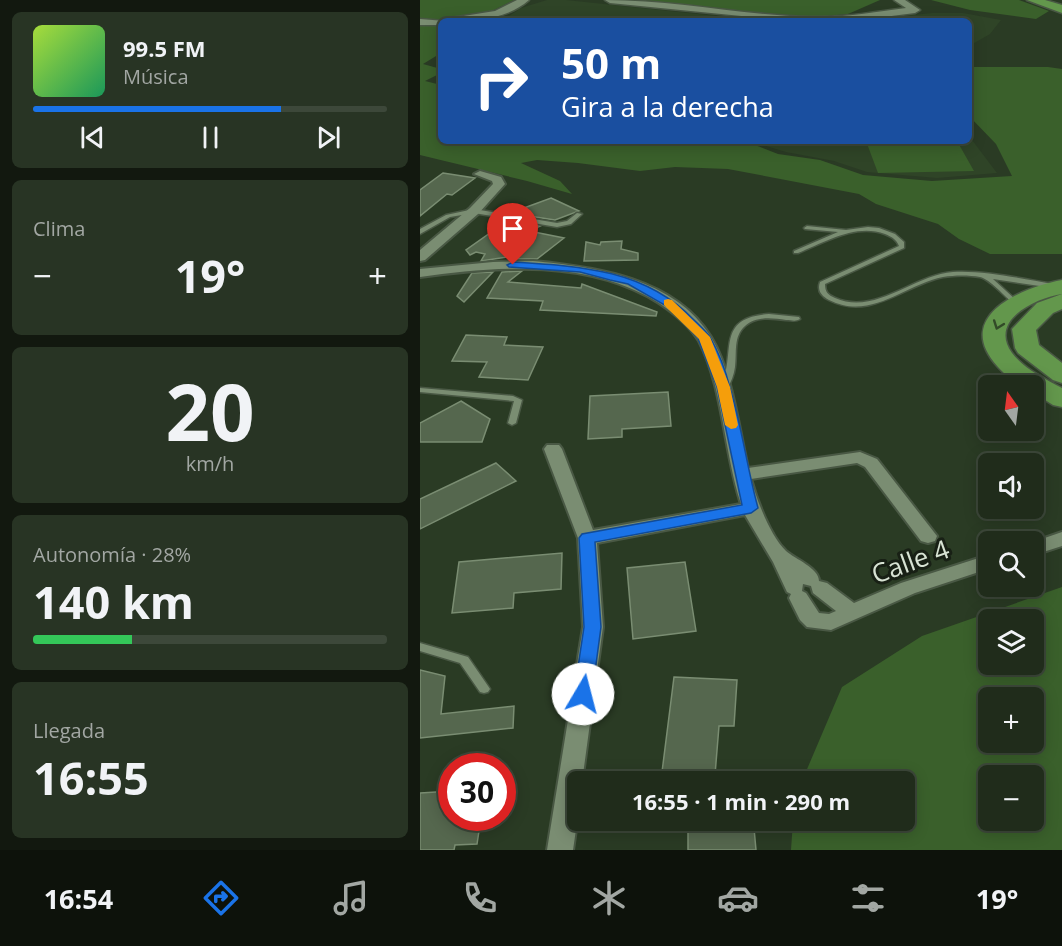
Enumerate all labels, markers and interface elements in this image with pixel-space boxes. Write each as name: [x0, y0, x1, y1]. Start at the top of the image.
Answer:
text: 99.5 FM: [123, 33, 206, 63]
text: 50 m: [561, 34, 661, 91]
icon: right: [462, 42, 540, 120]
text: Música: [123, 63, 189, 90]
text: Gira a la derecha: [561, 88, 774, 125]
icon: previous: [76, 121, 109, 154]
icon: pause: [194, 121, 227, 154]
icon: next: [312, 121, 345, 154]
pin: [487, 203, 538, 265]
icon: arrive: [496, 212, 529, 245]
text: Clima: [33, 215, 85, 242]
text: 19°: [175, 245, 245, 306]
text: −: [33, 253, 52, 298]
text: +: [368, 253, 387, 298]
one-way arrow: [992, 320, 1005, 330]
text: 20: [165, 358, 255, 464]
north arrow: [978, 375, 1044, 441]
map controls: [978, 375, 1044, 831]
text: km/h: [186, 450, 234, 477]
button: sound: [978, 453, 1044, 519]
street label: Calle 4: [866, 530, 954, 592]
button: search: [978, 531, 1044, 597]
text: Autonomía · 28%: [33, 541, 191, 568]
text: 140 km: [33, 571, 194, 632]
button: layers: [978, 609, 1044, 675]
position arrow: [551, 662, 615, 726]
button: +: [978, 687, 1044, 753]
text: Llegada: [33, 717, 105, 744]
text: 16:55: [33, 747, 149, 808]
speed limit sign: 30: [438, 753, 516, 831]
button: −: [978, 765, 1044, 831]
text: 16:55 · 1 min · 290 m: [632, 786, 850, 816]
icon: directions: [200, 877, 242, 919]
icon: music: [330, 877, 372, 919]
icon: phone: [459, 877, 501, 919]
icon: climate: [588, 877, 630, 919]
icon: car: [717, 877, 759, 919]
icon: filters: [847, 877, 889, 919]
text: 16:54: [44, 880, 113, 917]
text: 19°: [976, 880, 1018, 917]

